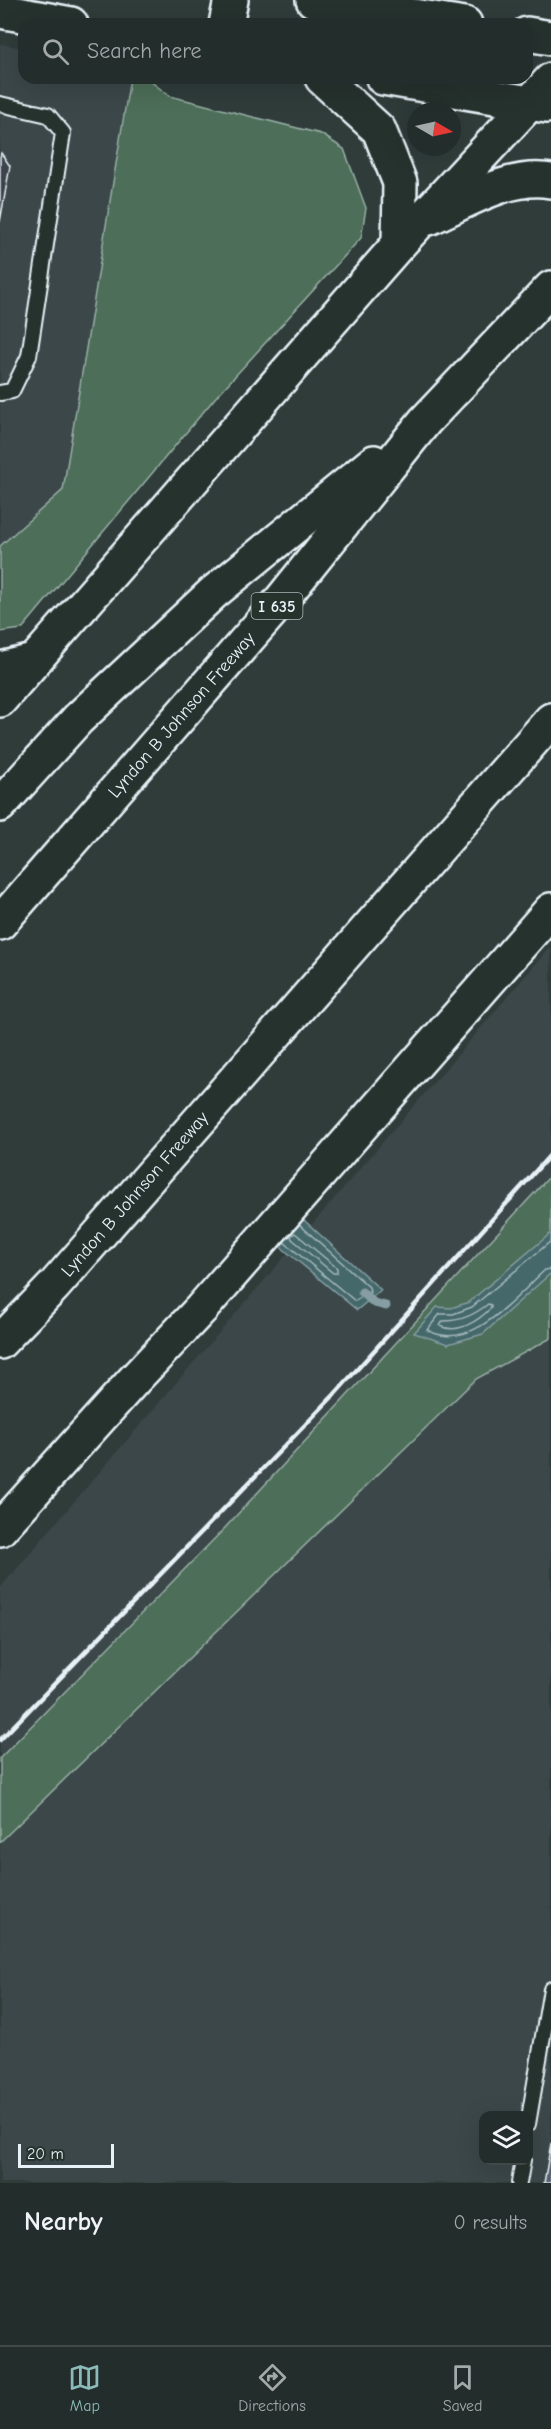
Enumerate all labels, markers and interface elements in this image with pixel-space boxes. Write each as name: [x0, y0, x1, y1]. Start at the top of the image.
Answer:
search box: [18, 18, 533, 84]
icon: search: [39, 35, 72, 68]
text: Search here: [87, 38, 202, 64]
north arrow: [407, 102, 461, 156]
road number: I 635: [252, 593, 302, 619]
street label: Lyndon B Johnson Freeway: [104, 627, 260, 802]
street label: Lyndon B Johnson Freeway: [57, 1107, 214, 1281]
map controls: [479, 2111, 533, 2165]
button: layers: [479, 2111, 533, 2165]
scale bar: [18, 2141, 114, 2168]
text: 20 m: [27, 2145, 64, 2163]
text: Nearby: [24, 2207, 103, 2237]
text: 0 results: [454, 2211, 527, 2234]
tab: Map: [68, 2361, 101, 2415]
tab: Directions: [238, 2361, 306, 2415]
tab: Saved: [443, 2361, 483, 2415]

